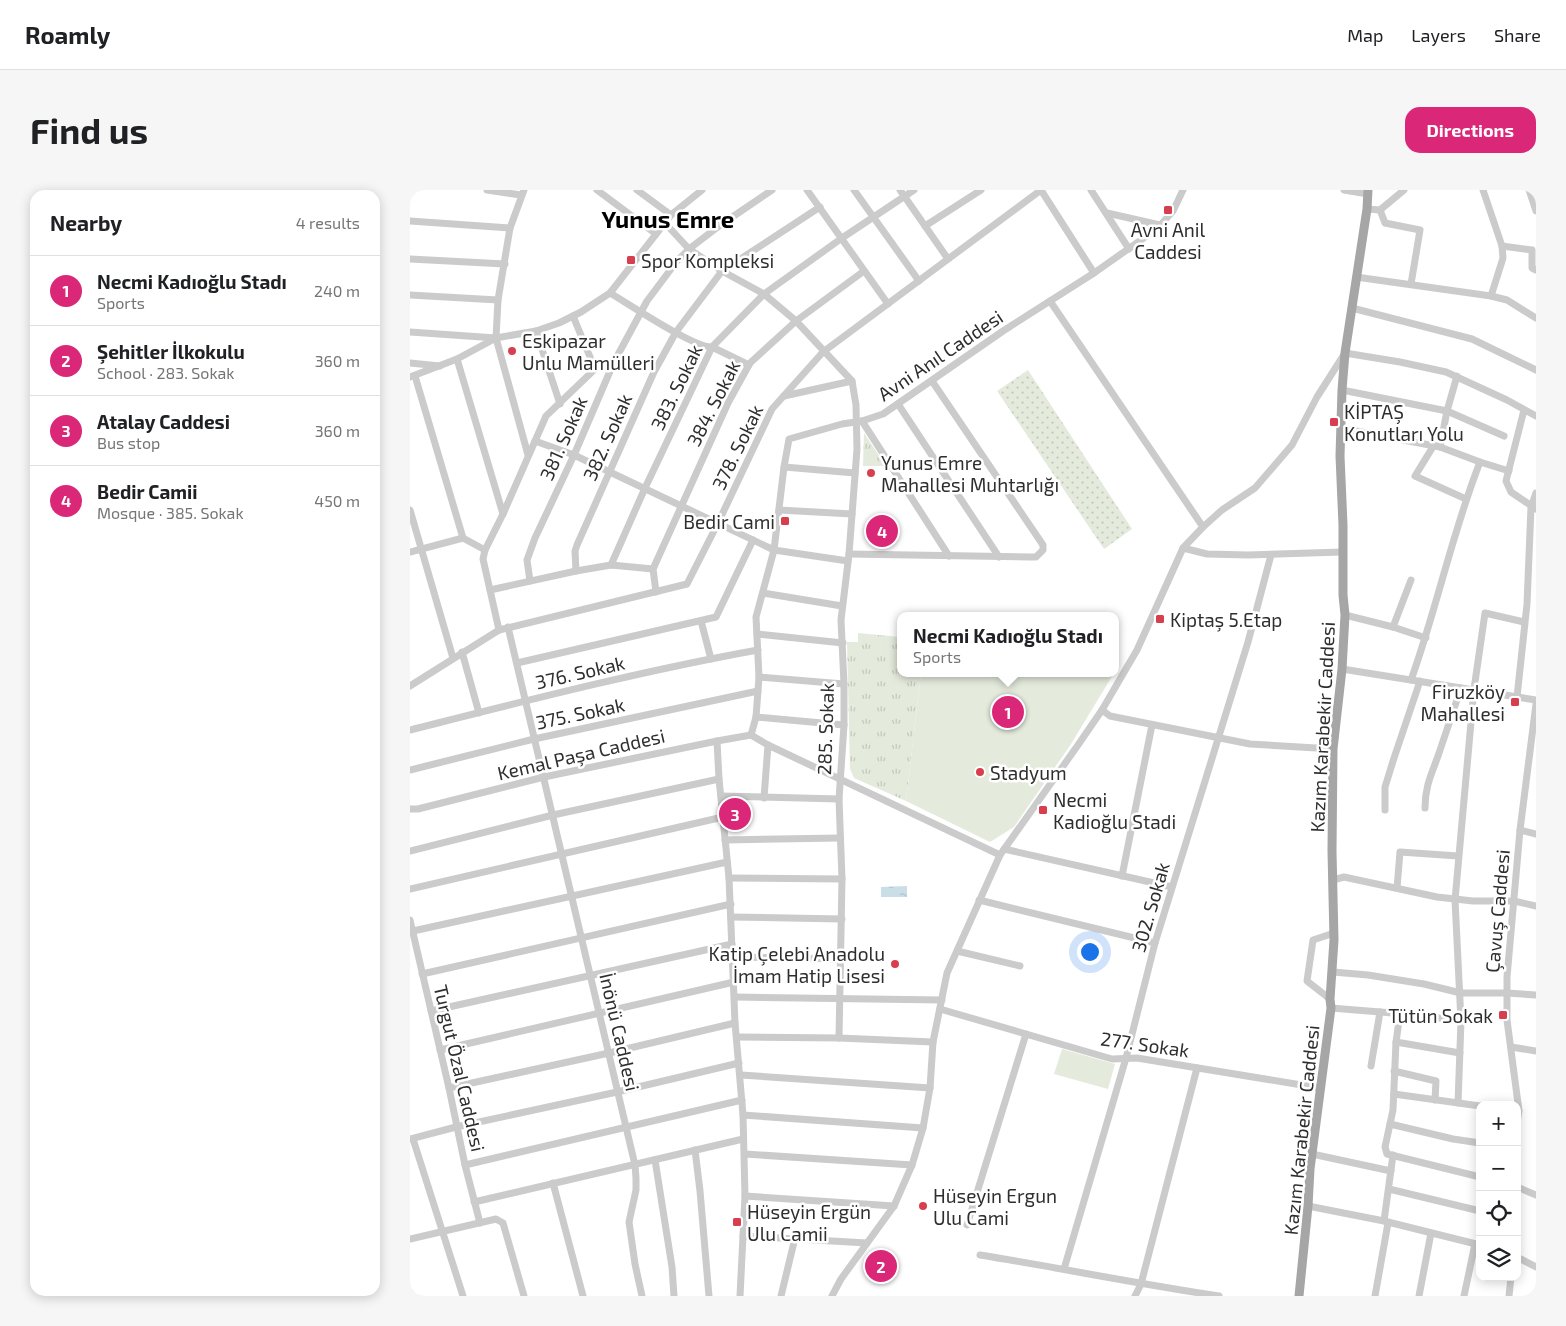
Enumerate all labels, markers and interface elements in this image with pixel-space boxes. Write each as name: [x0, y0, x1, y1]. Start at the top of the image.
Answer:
text: Roamly: [25, 20, 110, 49]
text: Map: [1347, 24, 1383, 46]
text: Layers: [1411, 24, 1466, 46]
text: Share: [1494, 24, 1541, 46]
button: Directions: [1405, 107, 1536, 153]
text: Find us: [30, 109, 148, 151]
district label: Yunus Emre: [602, 204, 734, 233]
marker: Avni Anil Caddesi: [1162, 204, 1174, 216]
text: Nearby: [50, 210, 122, 235]
text: 4 results: [296, 213, 360, 232]
place label: Avni Anil Caddesi: [1131, 218, 1205, 263]
place label: Spor Kompleksi: [641, 249, 774, 272]
marker: Spor Kompleksi: [625, 254, 637, 266]
text: Necmi Kadıoğlu Stadı: [97, 270, 287, 293]
text: 1: [63, 281, 69, 300]
text: 240 m: [314, 281, 360, 300]
text: Sports: [97, 293, 145, 312]
street label: Avni Anıl Caddesi: [873, 305, 1007, 405]
place label: Eskipazar Unlu Mamülleri: [522, 329, 655, 374]
text: Şehitler İlkokulu: [97, 340, 245, 363]
street label: 383. Sokak: [645, 340, 707, 434]
marker: Eskipazar Unlu Mamülleri: [506, 345, 518, 357]
text: 2: [61, 351, 71, 370]
text: 360 m: [315, 351, 360, 370]
street label: 384. Sokak: [682, 356, 745, 450]
text: School · 283. Sokak: [97, 363, 235, 382]
street label: 382. Sokak: [578, 390, 636, 484]
street label: 381. Sokak: [534, 392, 592, 484]
street label: 378. Sokak: [707, 400, 768, 493]
place label: KİPTAŞ Konutları Yolu: [1344, 400, 1464, 445]
text: Atalay Caddesi: [97, 410, 230, 433]
marker: KİPTAŞ Konutları Yolu: [1328, 416, 1340, 428]
text: 3: [61, 421, 71, 440]
text: 360 m: [315, 421, 360, 440]
text: Bus stop: [97, 433, 160, 452]
place label: Yunus Emre Mahallesi Muhtarlığı: [881, 451, 1059, 496]
marker: Yunus Emre Mahallesi Muhtarlığı: [865, 467, 877, 479]
text: Bedir Camii: [97, 480, 198, 503]
text: 4: [61, 491, 71, 510]
text: 450 m: [314, 491, 360, 510]
text: Mosque · 385. Sokak: [97, 503, 244, 522]
place label: Bedir Cami: [683, 510, 775, 533]
pin: 4: [866, 512, 898, 550]
marker: Bedir Cami: [779, 515, 791, 527]
place label: Kiptaş 5.Etap: [1170, 608, 1282, 632]
popup: [897, 612, 1119, 677]
marker: Kiptaş 5.Etap: [1154, 613, 1166, 625]
street label: Kazım Karabekir Caddesi: [1305, 621, 1339, 833]
text: Necmi Kadıoğlu Stadı: [913, 624, 1103, 647]
text: Sports: [913, 647, 961, 666]
street label: 376. Sokak: [533, 650, 627, 693]
place label: Firuzköy Mahallesi: [1421, 680, 1505, 725]
street label: 285. Sokak: [812, 682, 838, 775]
street label: 375. Sokak: [533, 692, 627, 734]
pin: 1: [992, 693, 1024, 731]
marker: Firuzköy Mahallesi: [1509, 696, 1521, 708]
street label: Kemal Paşa Caddesi: [495, 724, 667, 785]
place label: Stadyum: [990, 761, 1067, 784]
marker: Stadyum: [974, 766, 986, 778]
place label: Necmi Kadioğlu Stadi: [1053, 788, 1176, 833]
pin: 3: [719, 795, 751, 833]
marker: Necmi Kadioğlu Stadi: [1037, 804, 1049, 816]
street label: Çavuş Caddesi: [1480, 848, 1515, 974]
street label: 302. Sokak: [1126, 859, 1174, 955]
your location: [1077, 939, 1103, 965]
place label: Katip Çelebi Anadolu İmam Hatip Lisesi: [708, 942, 885, 987]
marker: Katip Çelebi Anadolu İmam Hatip Lisesi: [889, 958, 901, 970]
street label: İnönü Caddesi: [595, 971, 645, 1093]
street label: Turgut Özal Caddesi: [430, 982, 490, 1154]
place label: Tütün Sokak: [1388, 1004, 1493, 1027]
marker: Tütün Sokak: [1497, 1009, 1509, 1021]
street label: Kazım Karabekir Caddesi: [1279, 1024, 1323, 1236]
street label: 277. Sokak: [1099, 1026, 1191, 1062]
map controls: [1476, 1101, 1521, 1281]
button: +: [1476, 1101, 1521, 1146]
button: −: [1476, 1146, 1521, 1191]
place label: Hüseyin Ergun Ulu Cami: [933, 1184, 1057, 1229]
button: locate: [1476, 1191, 1521, 1236]
place label: Hüseyin Ergün Ulu Camii: [747, 1200, 871, 1245]
marker: Hüseyin Ergun Ulu Cami: [917, 1200, 929, 1212]
marker: Hüseyin Ergün Ulu Camii: [731, 1216, 743, 1228]
button: layers: [1476, 1236, 1521, 1281]
pin: 2: [865, 1247, 897, 1285]

